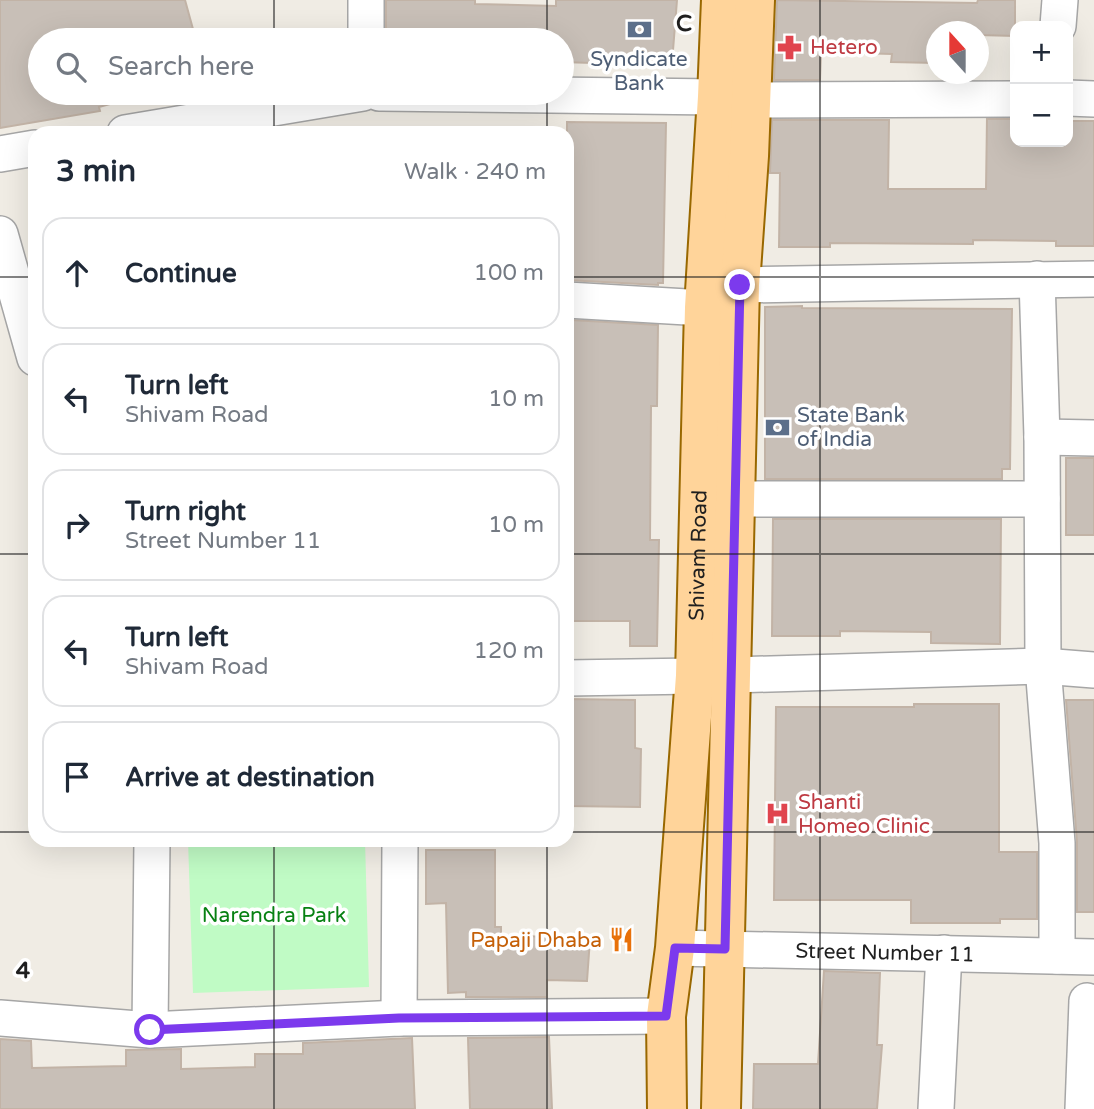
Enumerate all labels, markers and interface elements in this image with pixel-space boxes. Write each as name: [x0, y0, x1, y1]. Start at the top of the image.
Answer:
text: C: [676, 10, 692, 38]
bank icon: Syndicate Bank: [625, 16, 653, 44]
north arrow: [926, 21, 989, 84]
map controls: [1010, 21, 1073, 147]
button: +: [1010, 21, 1073, 84]
search box: [28, 28, 574, 105]
pharmacy icon: Hetero: [776, 33, 804, 61]
place label: Hetero: [810, 35, 878, 60]
place label: Syndicate Bank: [590, 47, 688, 96]
icon: search: [52, 48, 90, 86]
text: Search here: [108, 51, 254, 82]
button: −: [1010, 84, 1073, 147]
text: 3 min: [56, 153, 136, 190]
text: Walk · 240 m: [404, 158, 546, 186]
icon: ahead: [58, 254, 96, 292]
text: Continue: [125, 258, 237, 289]
text: 100 m: [474, 259, 544, 287]
route end: [724, 269, 755, 300]
text: Turn left: [125, 370, 228, 401]
icon: left: [58, 380, 96, 418]
text: 10 m: [488, 385, 544, 413]
text: Shivam Road: [125, 401, 269, 429]
place label: State Bank of India: [797, 403, 905, 452]
bank icon: State Bank of India: [763, 413, 791, 441]
street label: Shivam Road: [684, 489, 712, 621]
text: Turn right: [125, 496, 246, 527]
icon: right: [58, 506, 96, 544]
text: 10 m: [488, 511, 544, 539]
text: Street Number 11: [125, 527, 321, 555]
text: Turn left: [125, 622, 228, 653]
icon: left: [58, 632, 96, 670]
text: 120 m: [474, 637, 544, 665]
text: Shivam Road: [125, 653, 269, 681]
icon: arrive: [58, 758, 96, 796]
text: Arrive at destination: [125, 762, 375, 793]
place label: Shanti Homeo Clinic: [798, 790, 930, 839]
hospital icon: Shanti Homeo Clinic: [764, 800, 792, 828]
park label: Narendra Park: [202, 903, 346, 928]
restaurant icon: Papaji Dhaba: [608, 926, 636, 954]
place label: Papaji Dhaba: [470, 928, 602, 953]
street label: Street Number 11: [795, 938, 975, 967]
text: 4: [16, 957, 31, 985]
route start: [134, 1014, 165, 1045]

